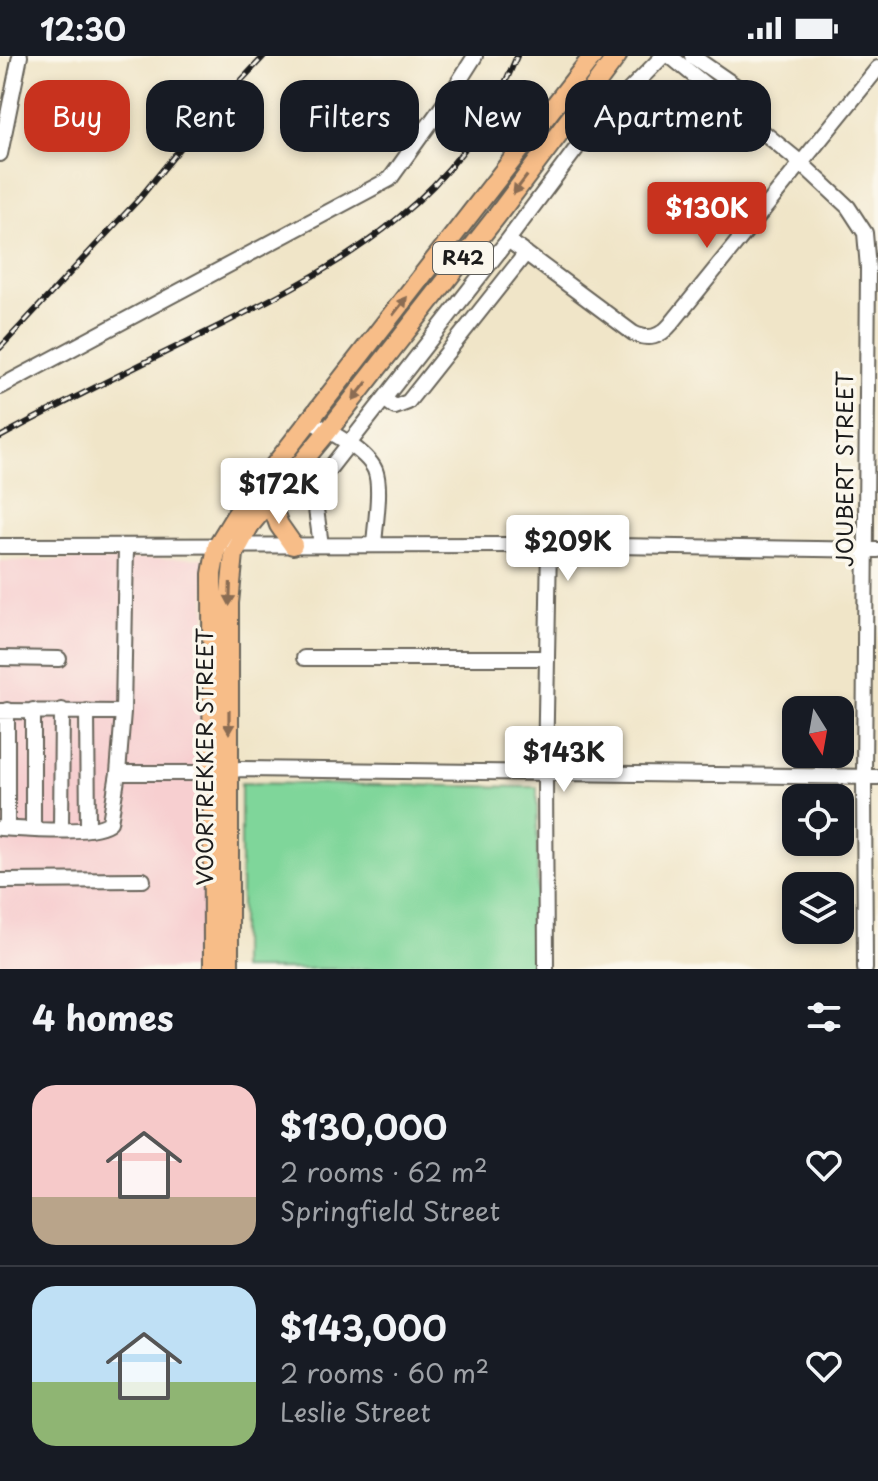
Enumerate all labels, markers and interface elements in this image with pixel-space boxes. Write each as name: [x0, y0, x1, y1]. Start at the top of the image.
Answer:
text: 12:30: [40, 6, 126, 51]
chip: Buy: [24, 80, 130, 152]
chip: Rent: [146, 80, 264, 152]
chip: Filters: [280, 80, 419, 152]
chip: New: [435, 80, 549, 152]
chip: Apartment: [565, 80, 771, 152]
one-way arrow: [512, 175, 528, 196]
pin: $130K: [651, 182, 763, 250]
text: $130K: [665, 188, 749, 227]
road number: R42: [433, 242, 493, 274]
one-way arrow: [391, 296, 408, 316]
street label: JOUBERT STREET: [827, 371, 860, 567]
one-way arrow: [352, 380, 368, 401]
pin: $172K: [223, 458, 335, 526]
text: $172K: [239, 464, 319, 503]
pin: $209K: [512, 515, 624, 583]
text: $209K: [524, 521, 612, 560]
one-way arrow: [223, 582, 236, 607]
street label: VOORTREKKER STREET: [187, 628, 220, 886]
north arrow: [782, 696, 854, 768]
map controls: [782, 696, 854, 944]
one-way arrow: [223, 710, 235, 735]
pin: $143K: [508, 726, 620, 794]
text: $143K: [523, 732, 605, 771]
button: locate: [782, 784, 854, 856]
button: layers: [782, 872, 854, 944]
text: 4 homes: [32, 991, 174, 1043]
icon: filters: [802, 995, 846, 1039]
text: $130,000: [280, 1100, 447, 1152]
icon: home: [96, 1117, 192, 1213]
icon: heart: [802, 1143, 846, 1187]
text: 2 rooms · 62 m²: [280, 1152, 488, 1191]
text: Springfield Street: [280, 1191, 500, 1230]
text: $143,000: [280, 1301, 447, 1353]
icon: home: [96, 1318, 192, 1414]
icon: heart: [802, 1344, 846, 1388]
text: 2 rooms · 60 m²: [280, 1353, 489, 1392]
text: Leslie Street: [280, 1392, 431, 1431]

